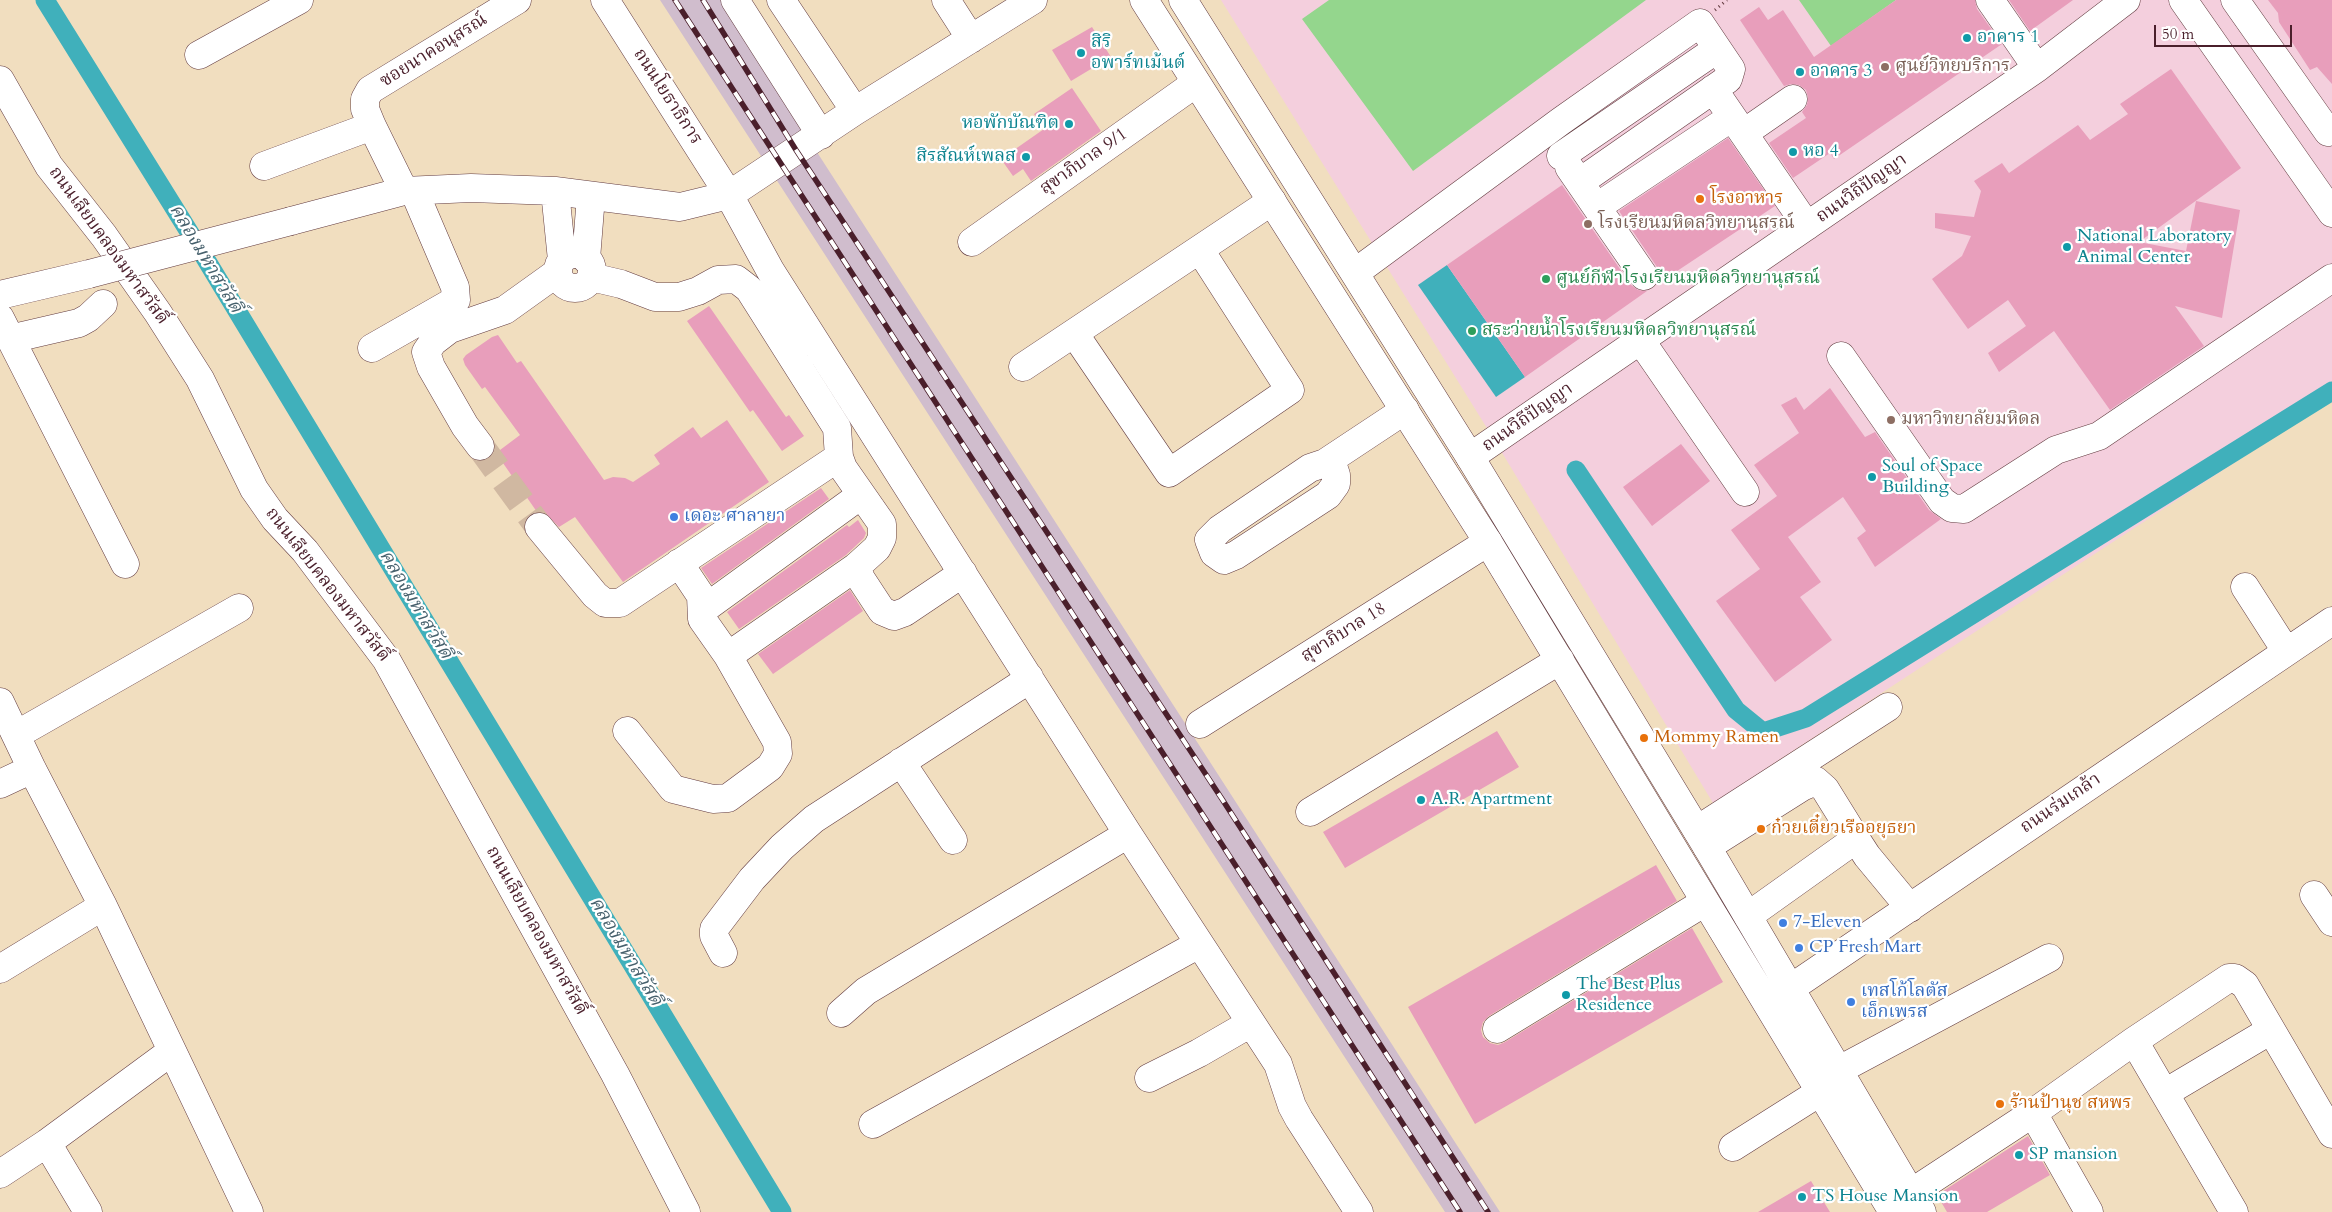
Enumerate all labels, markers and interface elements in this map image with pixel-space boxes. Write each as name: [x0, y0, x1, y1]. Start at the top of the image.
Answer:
street label: ซอยนาคอนุสรณ์: [376, 9, 492, 93]
scale bar: [2157, 15, 2294, 47]
text: 50 m: [2162, 24, 2194, 44]
place label: อาคาร 1: [1977, 27, 2040, 49]
place label: สิริ อพาร์ทเม้นต์: [1091, 32, 1185, 74]
marker: อาคาร 1: [1961, 32, 1973, 44]
street label: ถนนโยธาธิการ: [628, 45, 706, 149]
marker: สิริ อพาร์ทเม้นต์: [1075, 47, 1087, 59]
place label: ศูนย์วิทยบริการ: [1895, 56, 2010, 78]
place label: อาคาร 3: [1810, 61, 1873, 83]
marker: ศูนย์วิทยบริการ: [1879, 61, 1891, 73]
marker: อาคาร 3: [1794, 66, 1806, 78]
place label: หอพักบัณฑิต: [962, 113, 1059, 135]
marker: หอพักบัณฑิต: [1063, 118, 1075, 130]
street label: สุขาภิบาล 9/1: [1036, 124, 1132, 200]
place label: หอ 4: [1803, 141, 1839, 163]
place label: สิรสัณห์เพลส: [916, 146, 1016, 168]
marker: หอ 4: [1787, 146, 1799, 158]
street label: ถนนวิถีปัญญา: [1812, 150, 1912, 228]
marker: สิรสัณห์เพลส: [1020, 151, 1032, 163]
street label: ถนนเลียบคลองมหาสวัสดิ์: [43, 163, 173, 329]
place label: โรงอาหาร: [1710, 188, 1783, 210]
marker: โรงอาหาร: [1694, 193, 1706, 205]
water label: คลองมหาสวัสดิ์: [164, 200, 246, 318]
place label: โรงเรียนมหิดลวิทยานุสรณ์: [1598, 213, 1795, 235]
marker: โรงเรียนมหิดลวิทยานุสรณ์: [1582, 218, 1594, 230]
place label: National Laboratory Animal Center: [2077, 226, 2232, 268]
marker: National Laboratory Animal Center: [2061, 241, 2073, 253]
place label: ศูนย์กีฬาโรงเรียนมหิดลวิทยานุสรณ์: [1556, 268, 1820, 290]
marker: ศูนย์กีฬาโรงเรียนมหิดลวิทยานุสรณ์: [1540, 273, 1552, 285]
place label: สระว่ายน้ำโรงเรียนมหิดลวิทยานุสรณ์: [1482, 320, 1756, 342]
marker: สระว่ายน้ำโรงเรียนมหิดลวิทยานุสรณ์: [1466, 325, 1478, 337]
street label: ถนนวิถีปัญญา: [1478, 379, 1578, 457]
place label: มหาวิทยาลัยมหิดล: [1901, 409, 2040, 431]
marker: มหาวิทยาลัยมหิดล: [1885, 414, 1897, 426]
place label: Soul of Space Building: [1882, 456, 1983, 498]
marker: Soul of Space Building: [1866, 471, 1878, 483]
street label: ถนนเลียบคลองมหาสวัสดิ์: [260, 503, 394, 667]
place label: เดอะ ศาลายา: [684, 506, 785, 528]
marker: เดอะ ศาลายา: [668, 511, 680, 523]
water label: คลองมหาสวัสดิ์: [374, 546, 456, 664]
street label: สุขาภิบาล 18: [1298, 598, 1390, 668]
place label: Mommy Ramen: [1654, 727, 1779, 749]
marker: Mommy Ramen: [1638, 732, 1650, 744]
street label: ถนนร่มเกล้า: [2017, 769, 2105, 839]
place label: A.R. Apartment: [1431, 789, 1552, 811]
marker: A.R. Apartment: [1415, 794, 1427, 806]
place label: ก๋วยเตี๋ยวเรืออยุธยา: [1771, 818, 1916, 840]
marker: ก๋วยเตี๋ยวเรืออยุธยา: [1755, 823, 1767, 835]
street label: ถนนเลียบคลองมหาสวัสดิ์: [480, 843, 592, 1019]
water label: คลองมหาสวัสดิ์: [584, 893, 666, 1011]
place label: 7-Eleven: [1793, 912, 1862, 934]
marker: 7-Eleven: [1777, 917, 1789, 929]
place label: CP Fresh Mart: [1809, 937, 1921, 959]
marker: CP Fresh Mart: [1793, 942, 1805, 954]
place label: The Best Plus Residence: [1576, 974, 1680, 1016]
place label: เทสโก้โลตัส เอ็กเพรส: [1861, 981, 1948, 1024]
marker: The Best Plus Residence: [1560, 989, 1572, 1001]
marker: เทสโก้โลตัส เอ็กเพรส: [1845, 996, 1857, 1008]
place label: ร้านป้านุช สหพร: [2010, 1093, 2131, 1115]
marker: ร้านป้านุช สหพร: [1994, 1098, 2006, 1110]
place label: SP mansion: [2029, 1144, 2118, 1166]
marker: SP mansion: [2013, 1149, 2025, 1161]
place label: TS House Mansion: [1812, 1186, 1959, 1208]
marker: TS House Mansion: [1796, 1191, 1808, 1203]

